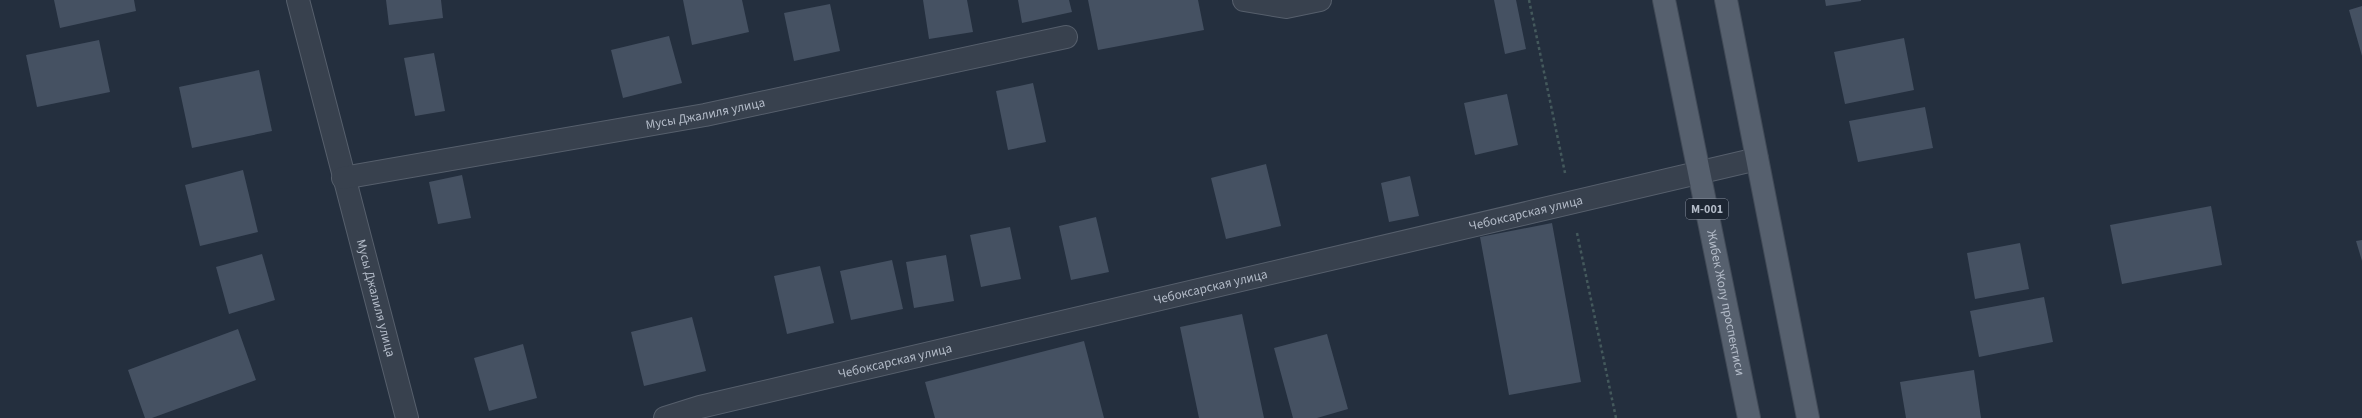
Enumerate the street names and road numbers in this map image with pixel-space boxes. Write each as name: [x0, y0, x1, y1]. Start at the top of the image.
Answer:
street label: Мусы Джалиля улица: [644, 93, 767, 134]
street label: Чебоксарская улица: [1467, 191, 1585, 235]
road number: М-001: [1686, 199, 1728, 219]
street label: Жибек Жолу проспектиси: [1702, 228, 1749, 377]
street label: Мусы Джалиля улица: [352, 237, 400, 359]
street label: Чебоксарская улица: [1152, 265, 1269, 309]
street label: Чебоксарская улица: [836, 339, 954, 383]

